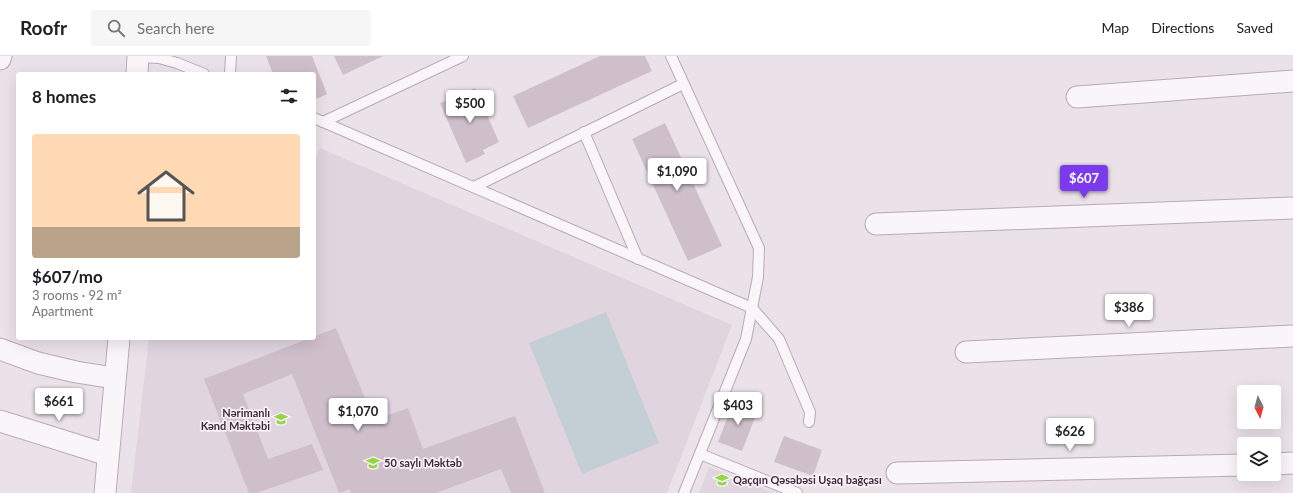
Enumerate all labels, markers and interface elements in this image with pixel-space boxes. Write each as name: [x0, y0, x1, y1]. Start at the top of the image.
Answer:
search box: [91, 10, 371, 46]
text: Roofr: [20, 16, 67, 39]
icon: search: [105, 17, 127, 39]
text: Search here: [137, 19, 214, 37]
text: Map: [1102, 19, 1129, 36]
text: Directions: [1151, 19, 1214, 36]
text: Saved: [1236, 19, 1273, 36]
icon: filters: [278, 85, 300, 107]
text: 8 homes: [32, 86, 96, 107]
pin: $500: [446, 90, 494, 124]
text: $500: [455, 95, 485, 111]
pin: $1,090: [644, 158, 710, 192]
icon: home: [130, 160, 202, 232]
text: $1,090: [657, 163, 697, 179]
pin: $607: [1060, 165, 1108, 199]
text: $607: [1069, 170, 1099, 186]
text: $607/mo: [32, 266, 103, 287]
text: 3 rooms · 92 m²: [32, 287, 122, 303]
pin: $386: [1105, 294, 1153, 328]
text: $386: [1114, 299, 1144, 315]
text: Apartment: [32, 303, 93, 319]
north arrow: [1237, 385, 1281, 429]
map controls: [1237, 385, 1281, 481]
pin: $661: [35, 388, 83, 422]
pin: $403: [714, 392, 762, 426]
text: $661: [44, 393, 74, 409]
text: $403: [723, 397, 753, 413]
pin: $1,070: [325, 398, 391, 432]
text: $1,070: [338, 403, 378, 419]
place label: Nərimanlı Kənd Məktəbi: [201, 406, 270, 432]
school or university icon: Nərimanlı Kənd Məktəbi: [273, 411, 289, 427]
pin: $626: [1046, 418, 1094, 452]
text: $626: [1055, 423, 1085, 439]
button: layers: [1237, 437, 1281, 481]
school or university icon: 50 saylı Məktəb: [365, 455, 381, 471]
place label: 50 saylı Məktəb: [384, 456, 462, 469]
school or university icon: Qaçqın Qəsəbəsi Uşaq bağçası: [714, 472, 730, 488]
place label: Qaçqın Qəsəbəsi Uşaq bağçası: [733, 473, 882, 486]

